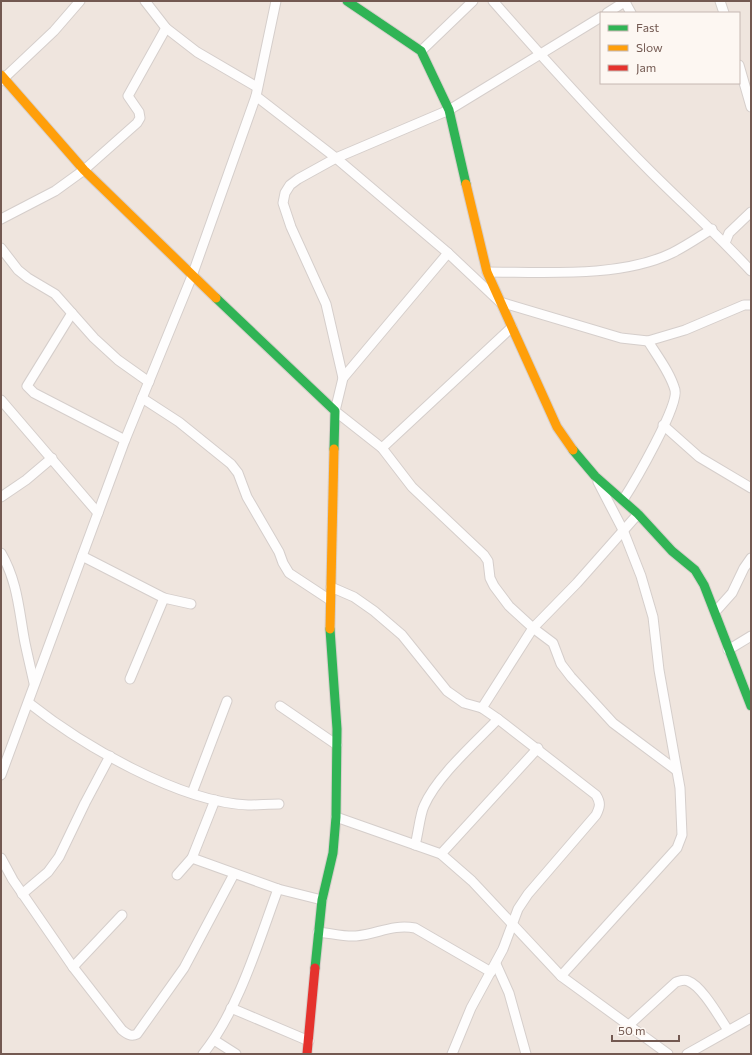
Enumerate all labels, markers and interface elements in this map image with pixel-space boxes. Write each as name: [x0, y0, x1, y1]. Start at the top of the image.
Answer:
legend: [600, 12, 740, 84]
text: Fast: [636, 20, 659, 34]
text: Slow: [636, 40, 663, 54]
text: Jam: [636, 60, 656, 75]
scale bar: [612, 1017, 679, 1043]
text: 50 m: [618, 1023, 646, 1037]

